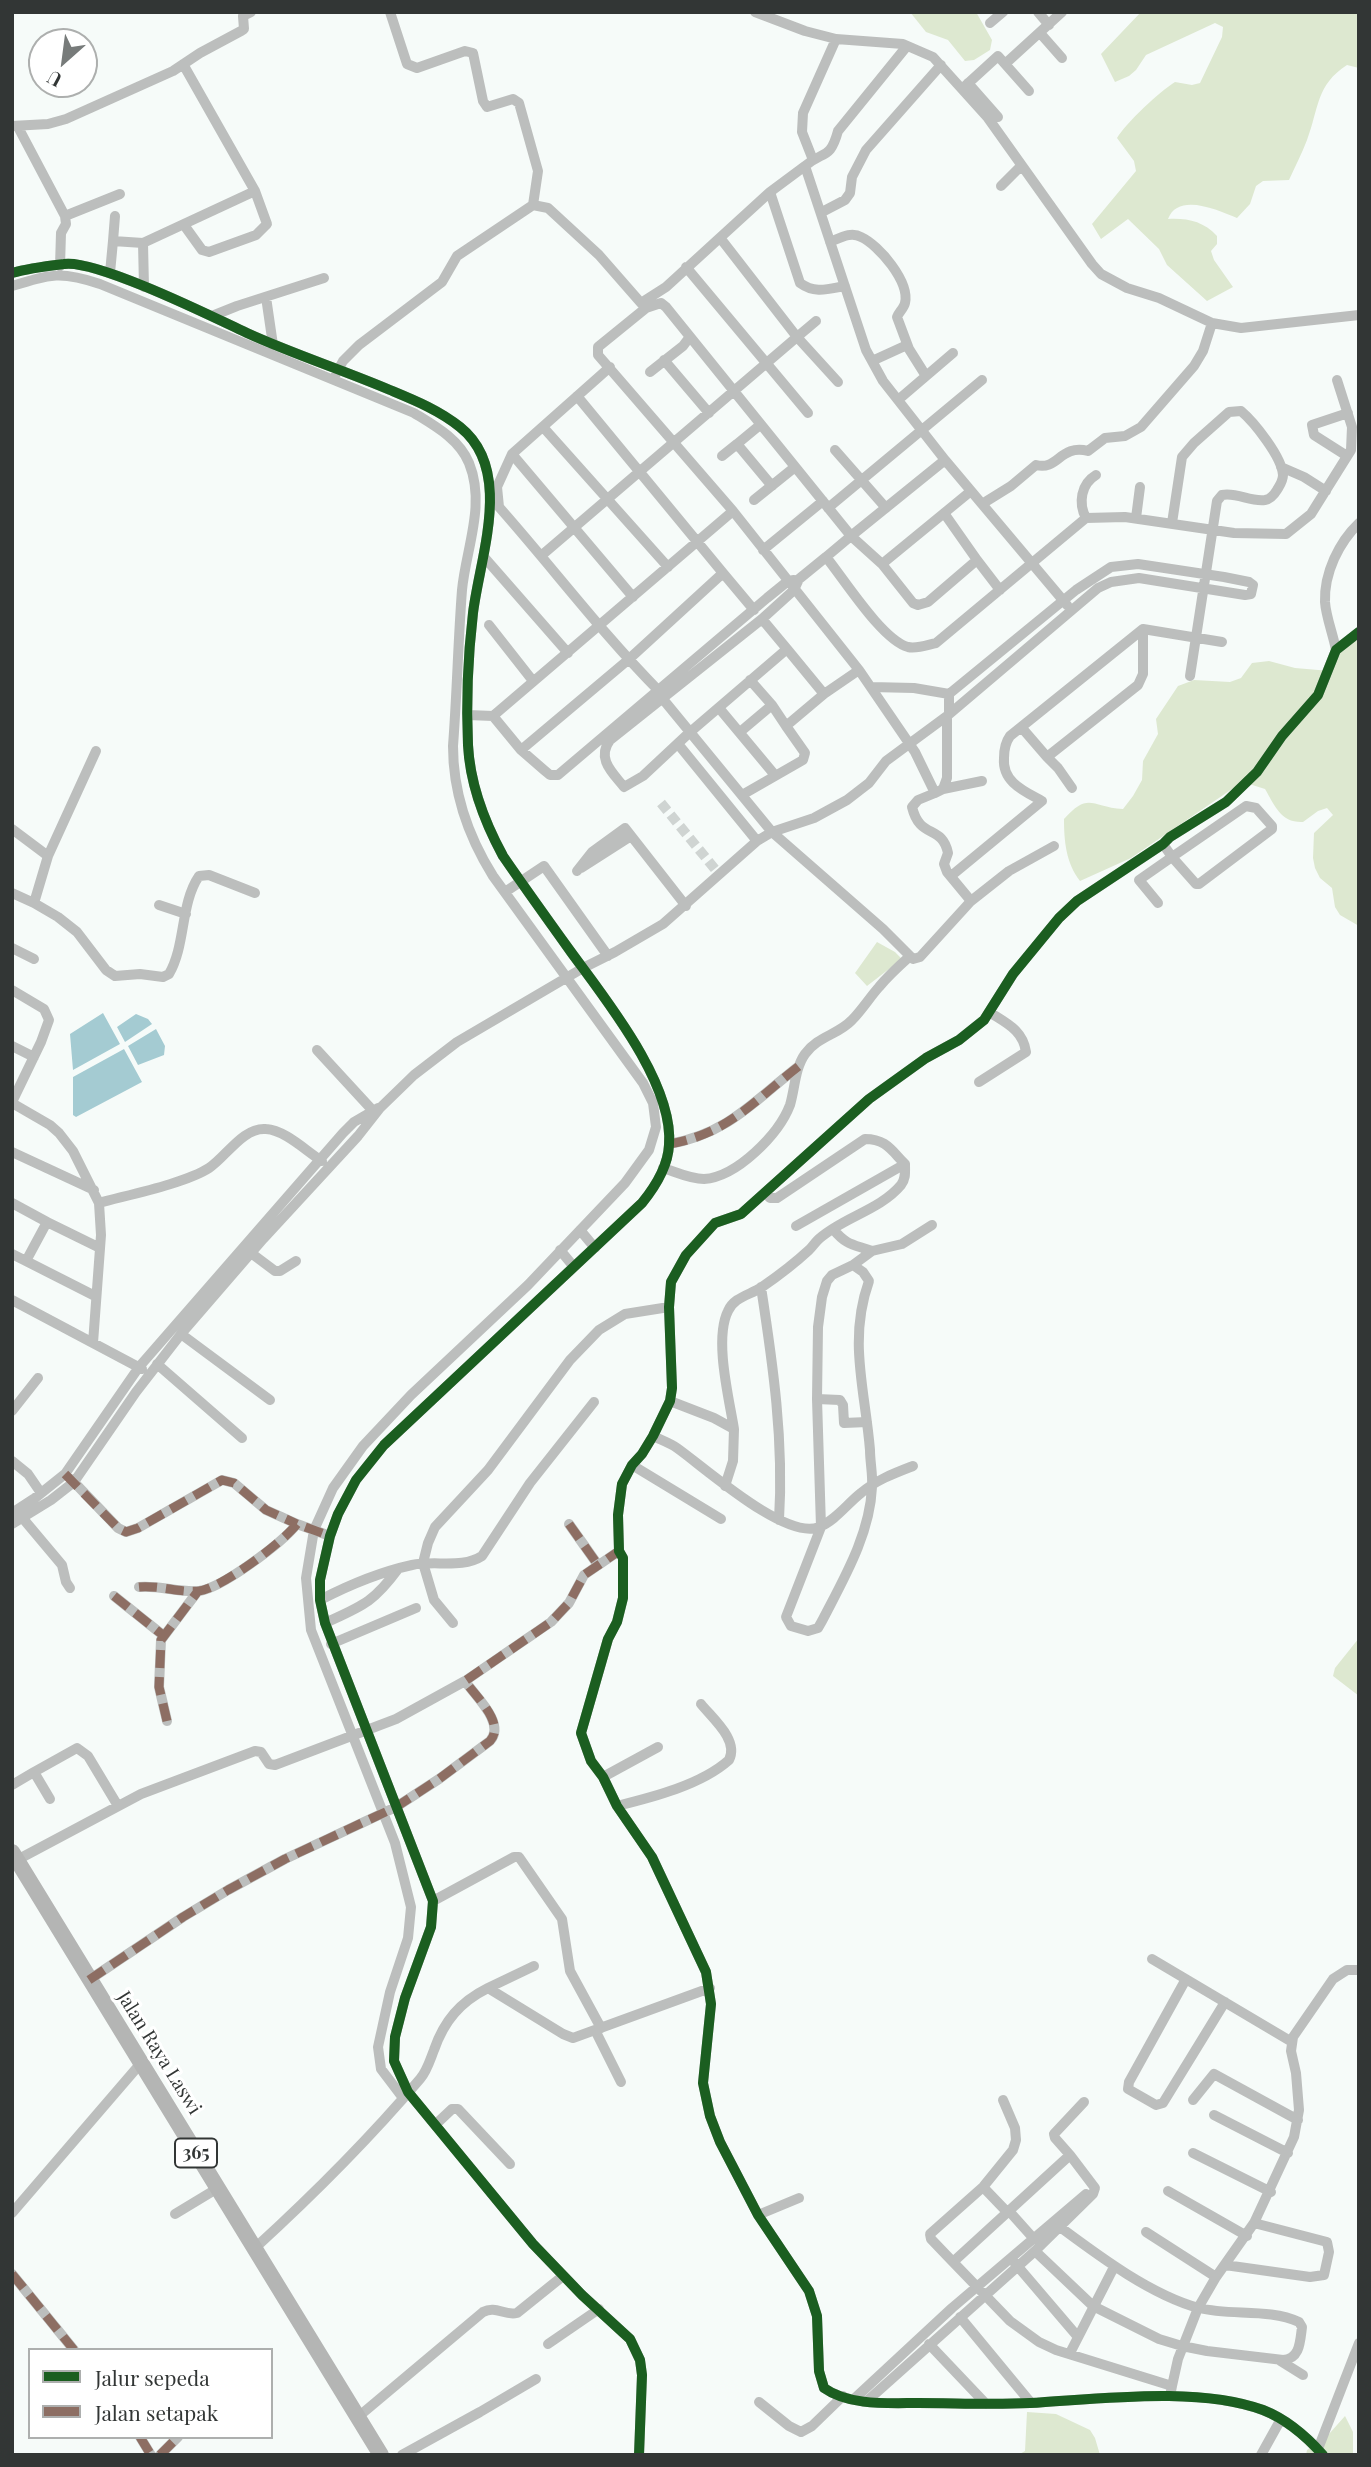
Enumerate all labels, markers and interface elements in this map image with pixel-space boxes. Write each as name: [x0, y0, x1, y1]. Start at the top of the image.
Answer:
north arrow: [28, 28, 98, 98]
text: U: [42, 65, 66, 94]
street label: Jalan Raya Laswi: [112, 1987, 206, 2119]
road number: 365: [175, 2138, 217, 2168]
legend: [28, 2348, 273, 2439]
text: Jalur sepeda: [95, 2363, 210, 2391]
text: Jalan setapak: [95, 2398, 218, 2426]

